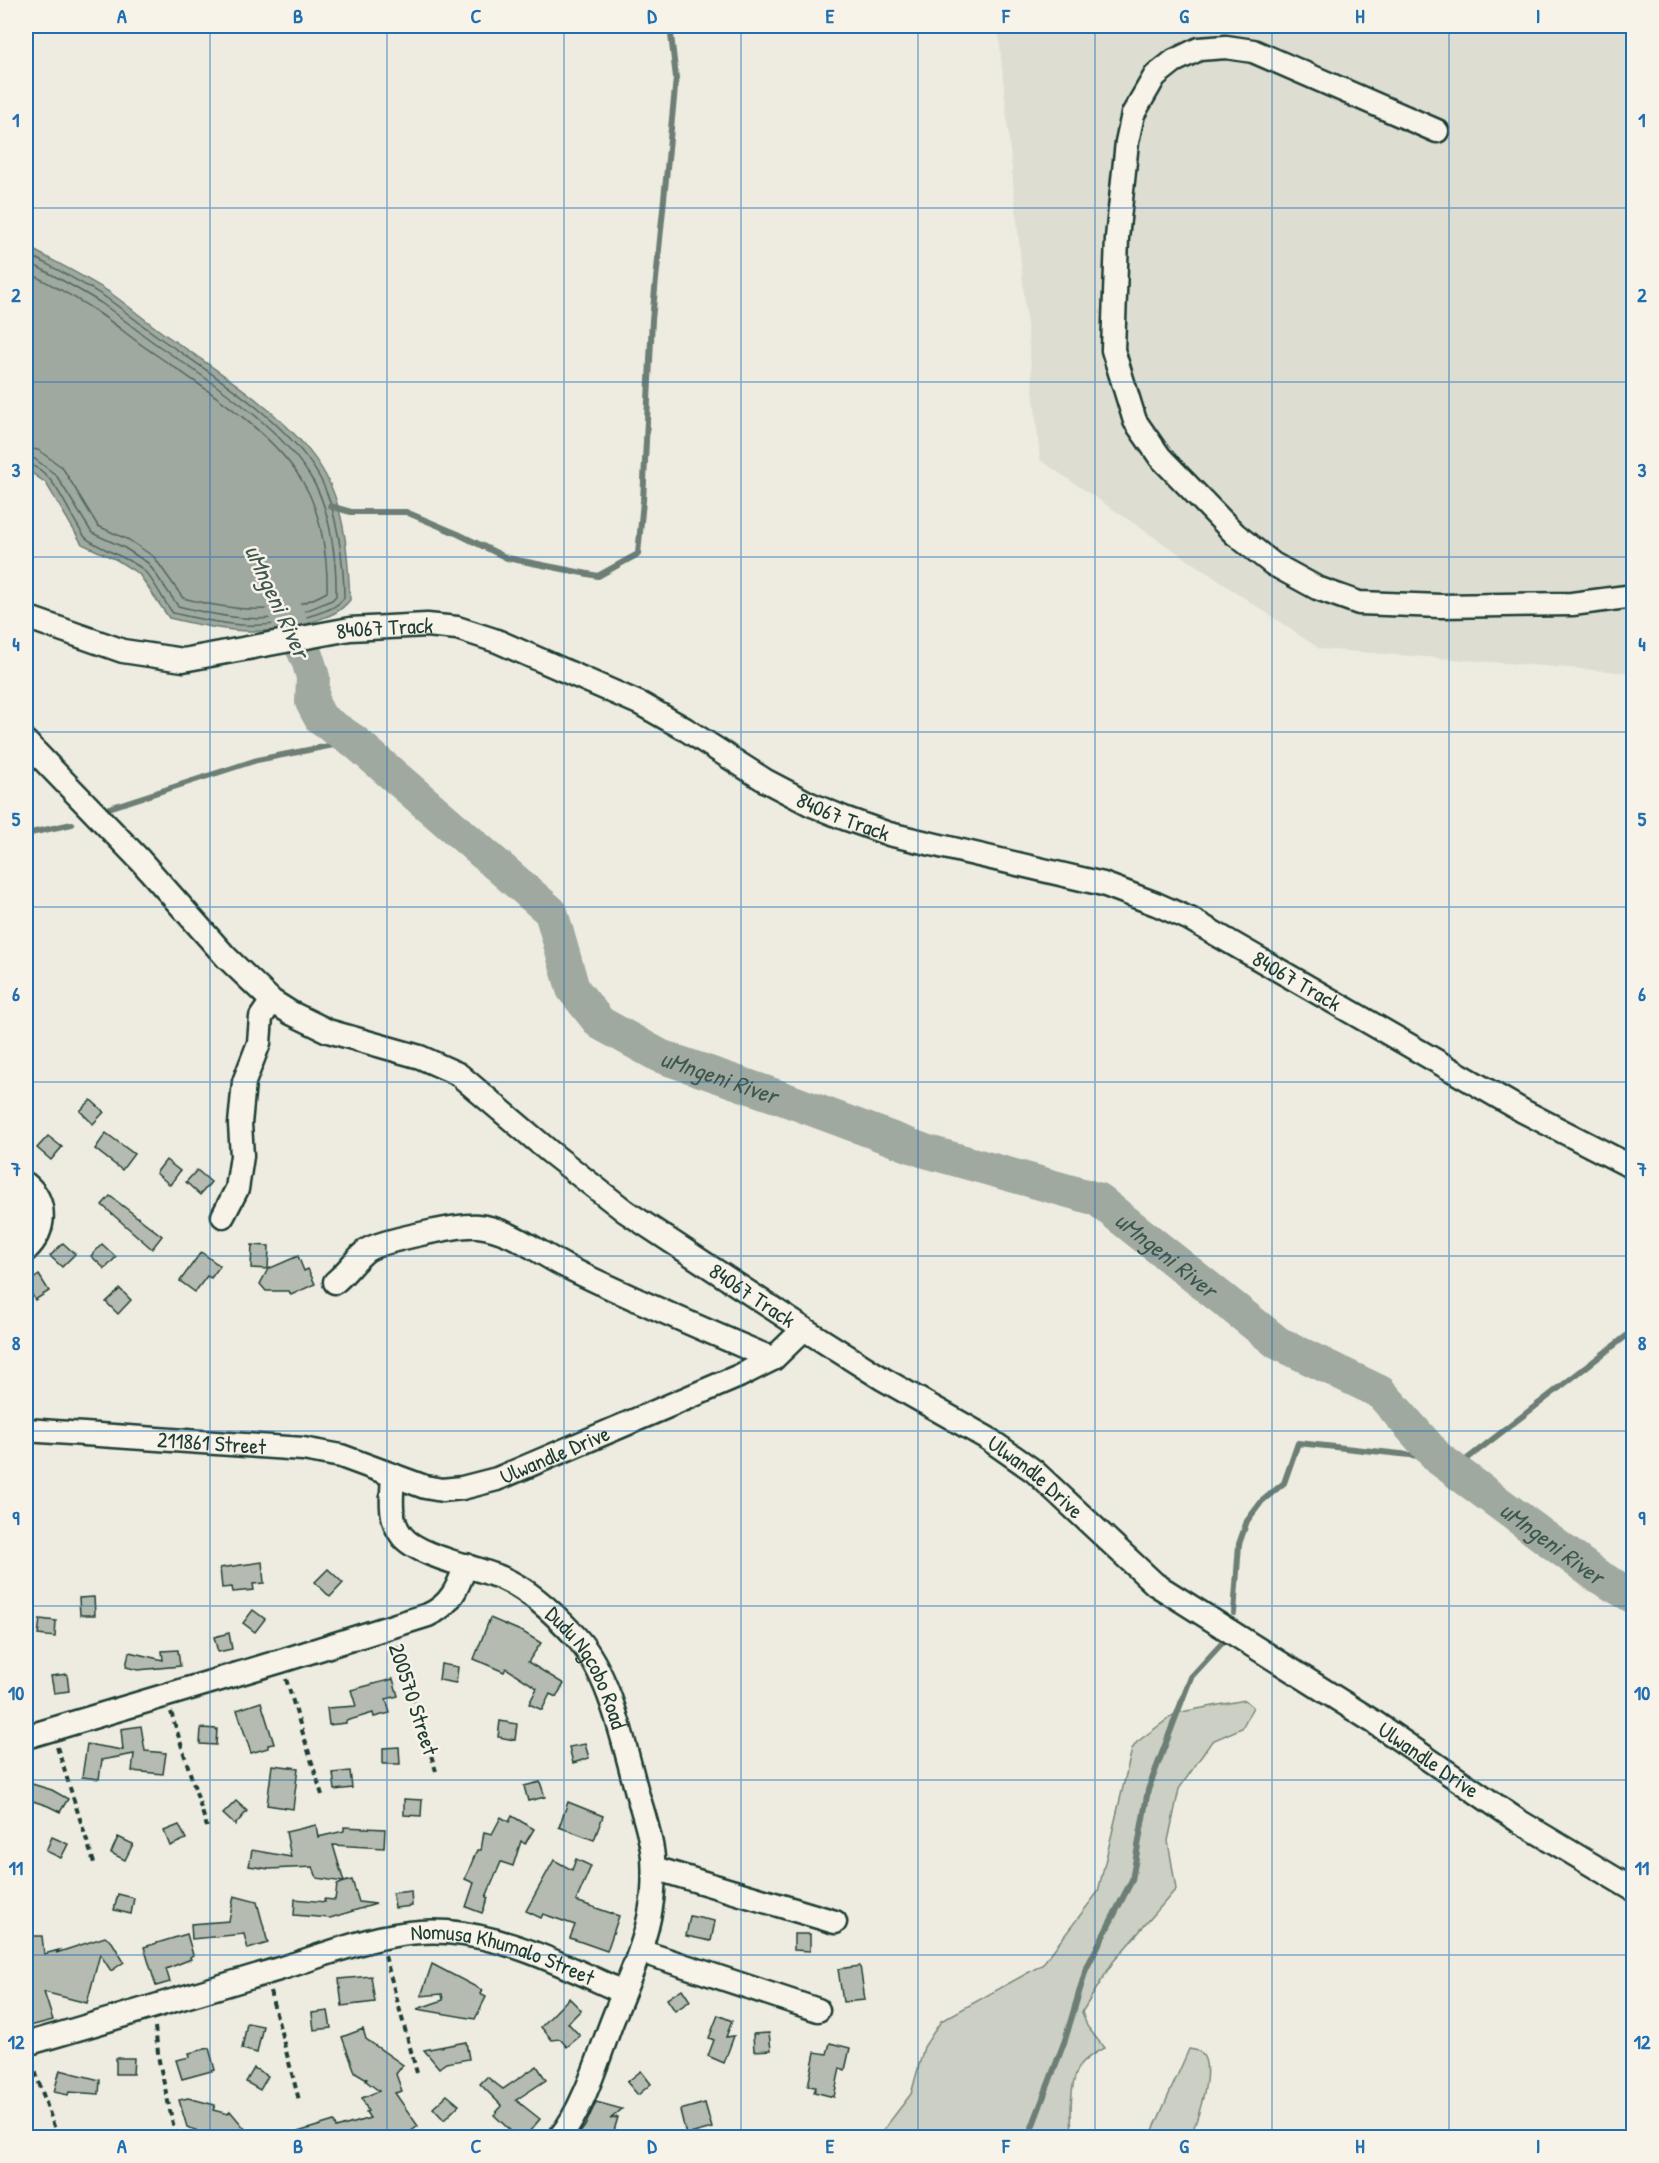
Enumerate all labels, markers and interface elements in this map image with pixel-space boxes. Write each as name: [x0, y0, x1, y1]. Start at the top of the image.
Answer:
text: A: [117, 2, 127, 29]
text: B: [293, 2, 303, 29]
text: C: [471, 2, 482, 29]
text: D: [647, 2, 657, 29]
text: E: [826, 2, 835, 29]
text: F: [1001, 2, 1011, 29]
text: G: [1179, 2, 1189, 29]
text: H: [1355, 2, 1365, 29]
text: I: [1536, 2, 1540, 29]
text: 1: [12, 106, 20, 133]
text: 1: [1638, 106, 1646, 133]
text: 2: [11, 281, 21, 308]
text: 2: [1637, 281, 1647, 308]
text: 3: [12, 456, 21, 483]
text: 3: [1638, 456, 1647, 483]
water label: uMngeni River: [237, 539, 319, 666]
street label: 84067 Track: [333, 610, 435, 646]
text: 4: [12, 630, 20, 657]
text: 4: [1638, 630, 1646, 657]
street label: 84067 Track: [791, 785, 894, 848]
text: 5: [12, 805, 21, 832]
text: 5: [1638, 805, 1647, 832]
street label: 84067 Track: [1247, 943, 1347, 1018]
text: 6: [12, 980, 20, 1007]
text: 6: [1638, 980, 1646, 1007]
water label: uMngeni River: [657, 1042, 785, 1112]
text: 7: [10, 1155, 21, 1182]
text: 7: [1636, 1155, 1647, 1182]
water label: uMngeni River: [1109, 1204, 1226, 1306]
street label: 84067 Track: [704, 1256, 801, 1334]
text: 8: [12, 1329, 21, 1356]
text: 8: [1638, 1329, 1647, 1356]
street label: Ulwandle Drive: [495, 1418, 614, 1491]
street label: 211861 Street: [156, 1424, 267, 1461]
street label: Ulwandle Drive: [982, 1428, 1091, 1525]
water label: uMngeni River: [1494, 1494, 1612, 1594]
text: 9: [12, 1504, 20, 1531]
text: 9: [1638, 1504, 1646, 1531]
street label: Dudu Ngcobo Road: [539, 1599, 634, 1733]
street label: 200570 Street: [382, 1639, 446, 1759]
text: 10: [8, 1679, 24, 1706]
text: 10: [1634, 1679, 1650, 1706]
street label: Ulwandle Drive: [1372, 1714, 1486, 1805]
text: 11: [9, 1854, 23, 1881]
text: 11: [1635, 1854, 1649, 1881]
street label: Nomusa Khumalo Street: [409, 1916, 600, 1992]
text: 12: [8, 2028, 25, 2055]
text: 12: [1634, 2028, 1651, 2055]
text: A: [117, 2132, 127, 2159]
text: B: [293, 2132, 303, 2159]
text: C: [471, 2132, 482, 2159]
text: D: [647, 2132, 657, 2159]
text: E: [826, 2132, 835, 2159]
text: F: [1001, 2132, 1011, 2159]
text: G: [1179, 2132, 1189, 2159]
text: H: [1355, 2132, 1365, 2159]
text: I: [1536, 2132, 1540, 2159]

